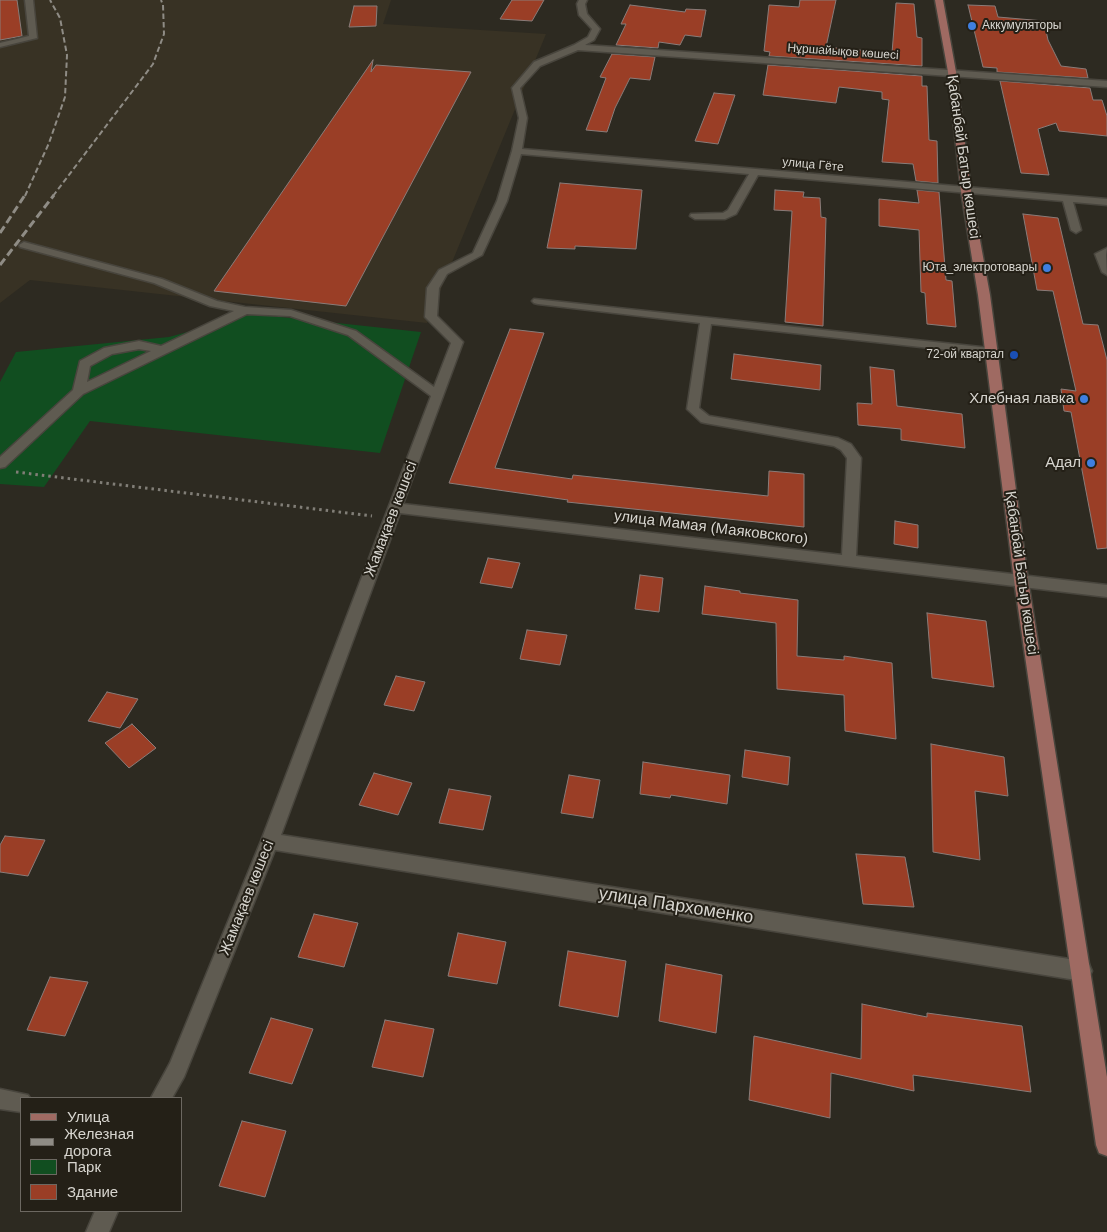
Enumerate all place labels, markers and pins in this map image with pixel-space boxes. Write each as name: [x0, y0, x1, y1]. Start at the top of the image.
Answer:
place label: Аккумуляторы: [982, 19, 1061, 33]
marker: Аккумуляторы: [966, 20, 978, 32]
place label: Юта_электротовары: [922, 261, 1037, 275]
marker: Юта_электротовары: [1041, 262, 1053, 274]
place label: 72-ой квартал: [926, 348, 1004, 362]
marker: 72-ой квартал: [1008, 349, 1020, 361]
place label: Хлебная лавка: [969, 390, 1074, 408]
marker: Хлебная лавка: [1078, 393, 1090, 405]
place label: Адал: [1045, 454, 1081, 472]
marker: Адал: [1085, 457, 1097, 469]

